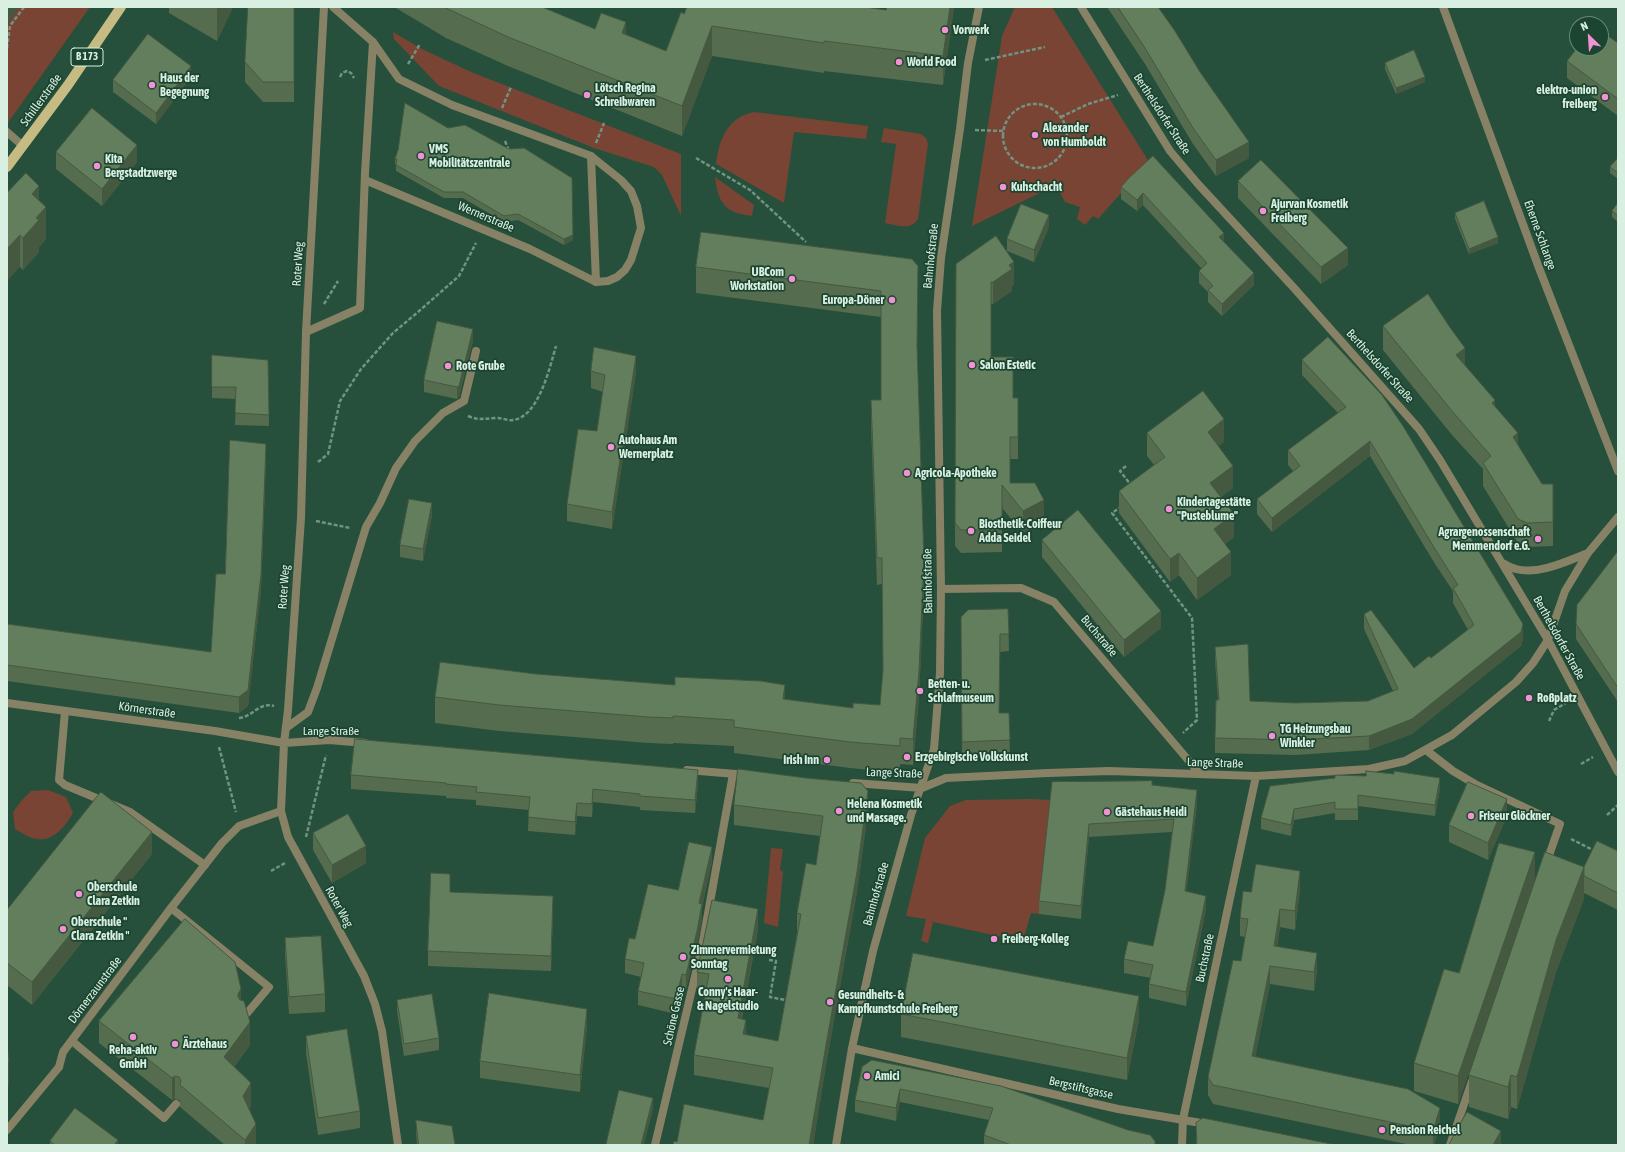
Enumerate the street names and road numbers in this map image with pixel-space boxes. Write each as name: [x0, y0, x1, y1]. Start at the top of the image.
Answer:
road number: B 173: [71, 48, 103, 66]
street label: Schillerstraße: [17, 71, 65, 129]
street label: Berthelsdorfer Straße: [1130, 71, 1194, 157]
street label: Eherne Schlange: [1521, 198, 1559, 272]
street label: Wernerstraße: [456, 199, 516, 235]
street label: Bahnhofstraße: [920, 223, 942, 289]
street label: Roter Weg: [290, 241, 306, 287]
street label: Berthelsdorfer Straße: [1343, 326, 1417, 406]
street label: Bahnhofstraße: [920, 548, 936, 614]
street label: Roter Weg: [275, 564, 293, 610]
street label: Berthelsdorfer Straße: [1530, 593, 1588, 683]
street label: Buchstraße: [1078, 612, 1120, 660]
street label: Körnerstraße: [118, 699, 176, 721]
street label: Lange Straße: [303, 724, 359, 738]
street label: Lange Straße: [1187, 755, 1243, 771]
street label: Lange Straße: [866, 765, 922, 781]
street label: Bahnhofstraße: [860, 861, 892, 927]
street label: Roter Weg: [322, 884, 356, 930]
street label: Buchstraße: [1193, 932, 1217, 984]
street label: Dörnerzaunstraße: [65, 954, 125, 1026]
street label: Schöne Gasse: [660, 985, 688, 1047]
street label: Bergstiftsgasse: [1048, 1074, 1114, 1102]

